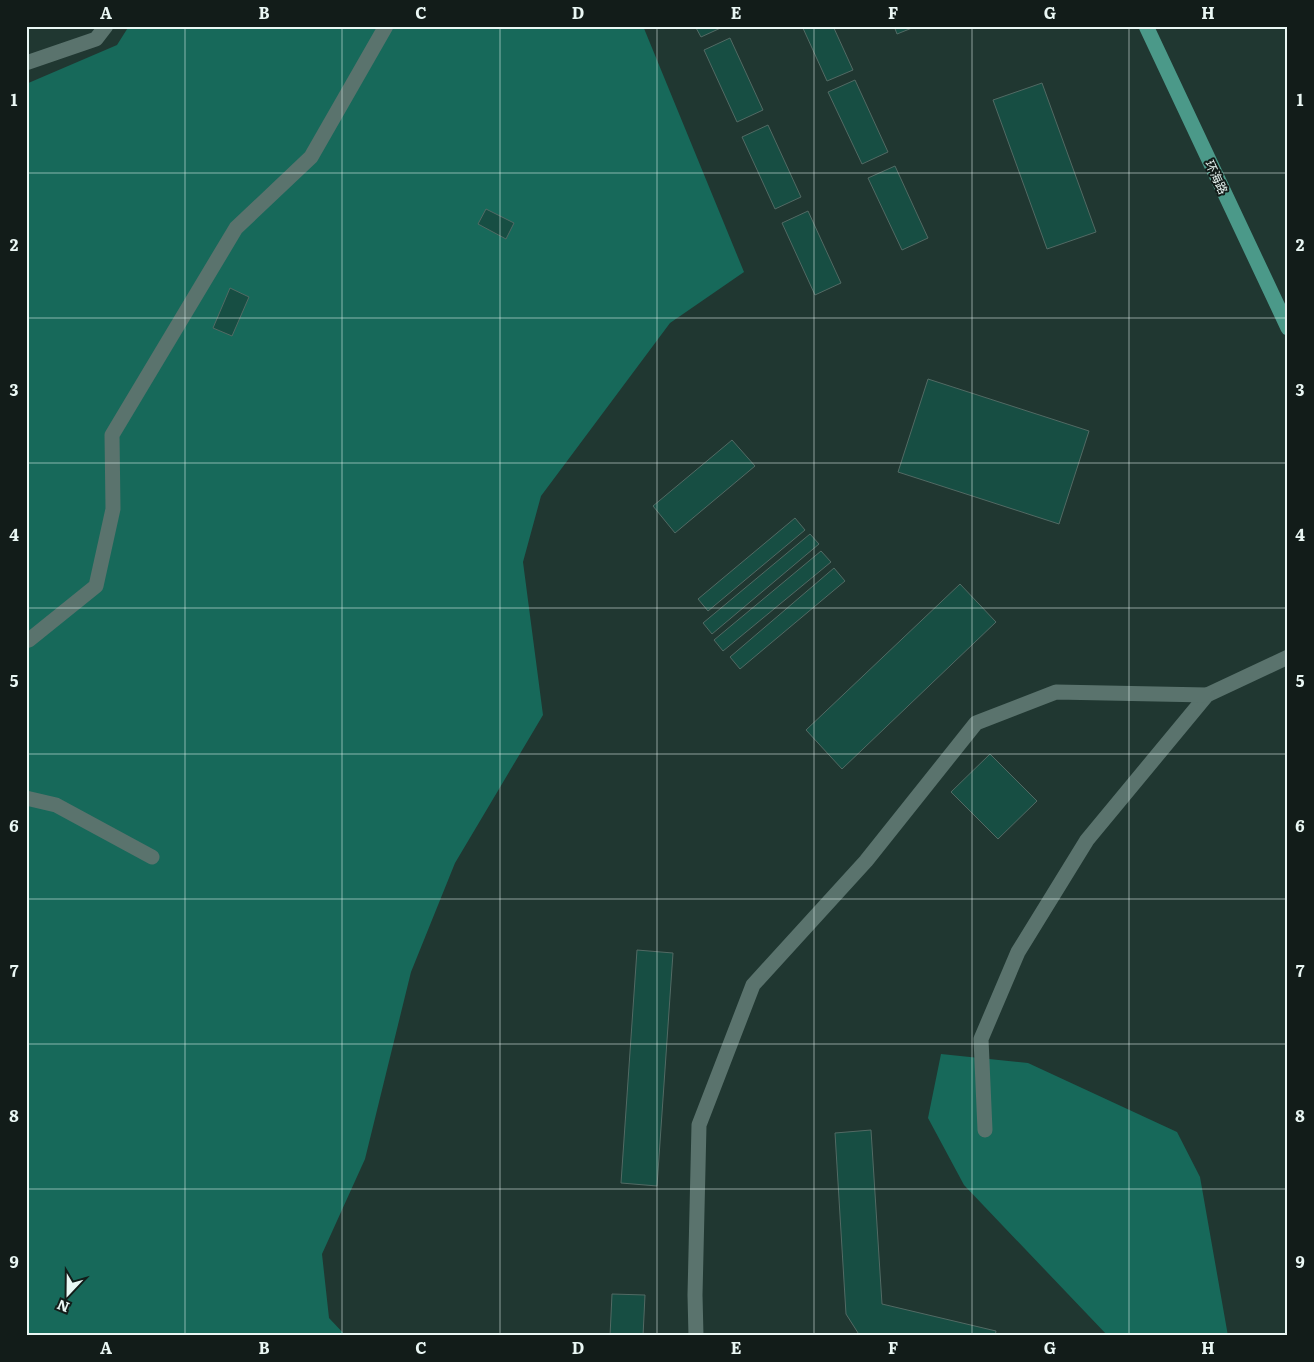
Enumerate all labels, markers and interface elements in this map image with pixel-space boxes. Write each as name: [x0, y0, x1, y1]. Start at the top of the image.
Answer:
text: A: [100, 0, 112, 24]
text: B: [258, 0, 270, 24]
text: C: [415, 0, 427, 24]
text: D: [572, 0, 584, 24]
text: E: [731, 0, 742, 24]
text: F: [888, 0, 898, 24]
text: G: [1044, 0, 1056, 24]
text: H: [1201, 0, 1215, 24]
text: 1: [11, 87, 18, 111]
text: 1: [1297, 87, 1304, 111]
street label: 环海路: [1201, 157, 1233, 197]
text: 2: [10, 232, 19, 256]
text: 2: [1296, 232, 1305, 256]
text: 3: [10, 377, 19, 401]
text: 3: [1296, 377, 1305, 401]
text: 4: [9, 522, 19, 546]
text: 4: [1295, 522, 1305, 546]
text: 5: [10, 668, 19, 692]
text: 5: [1296, 668, 1305, 692]
text: 6: [9, 813, 19, 837]
text: 6: [1295, 813, 1305, 837]
text: 7: [10, 958, 19, 982]
text: 7: [1296, 958, 1305, 982]
text: 8: [9, 1103, 19, 1127]
text: 8: [1295, 1103, 1305, 1127]
text: 9: [9, 1249, 19, 1273]
text: 9: [1295, 1249, 1305, 1273]
north arrow: [42, 1270, 92, 1320]
text: N: [53, 1295, 72, 1318]
text: A: [100, 1335, 112, 1359]
text: B: [258, 1335, 270, 1359]
text: C: [415, 1335, 427, 1359]
text: D: [572, 1335, 584, 1359]
text: E: [731, 1335, 742, 1359]
text: F: [888, 1335, 898, 1359]
text: G: [1044, 1335, 1056, 1359]
text: H: [1201, 1335, 1215, 1359]

